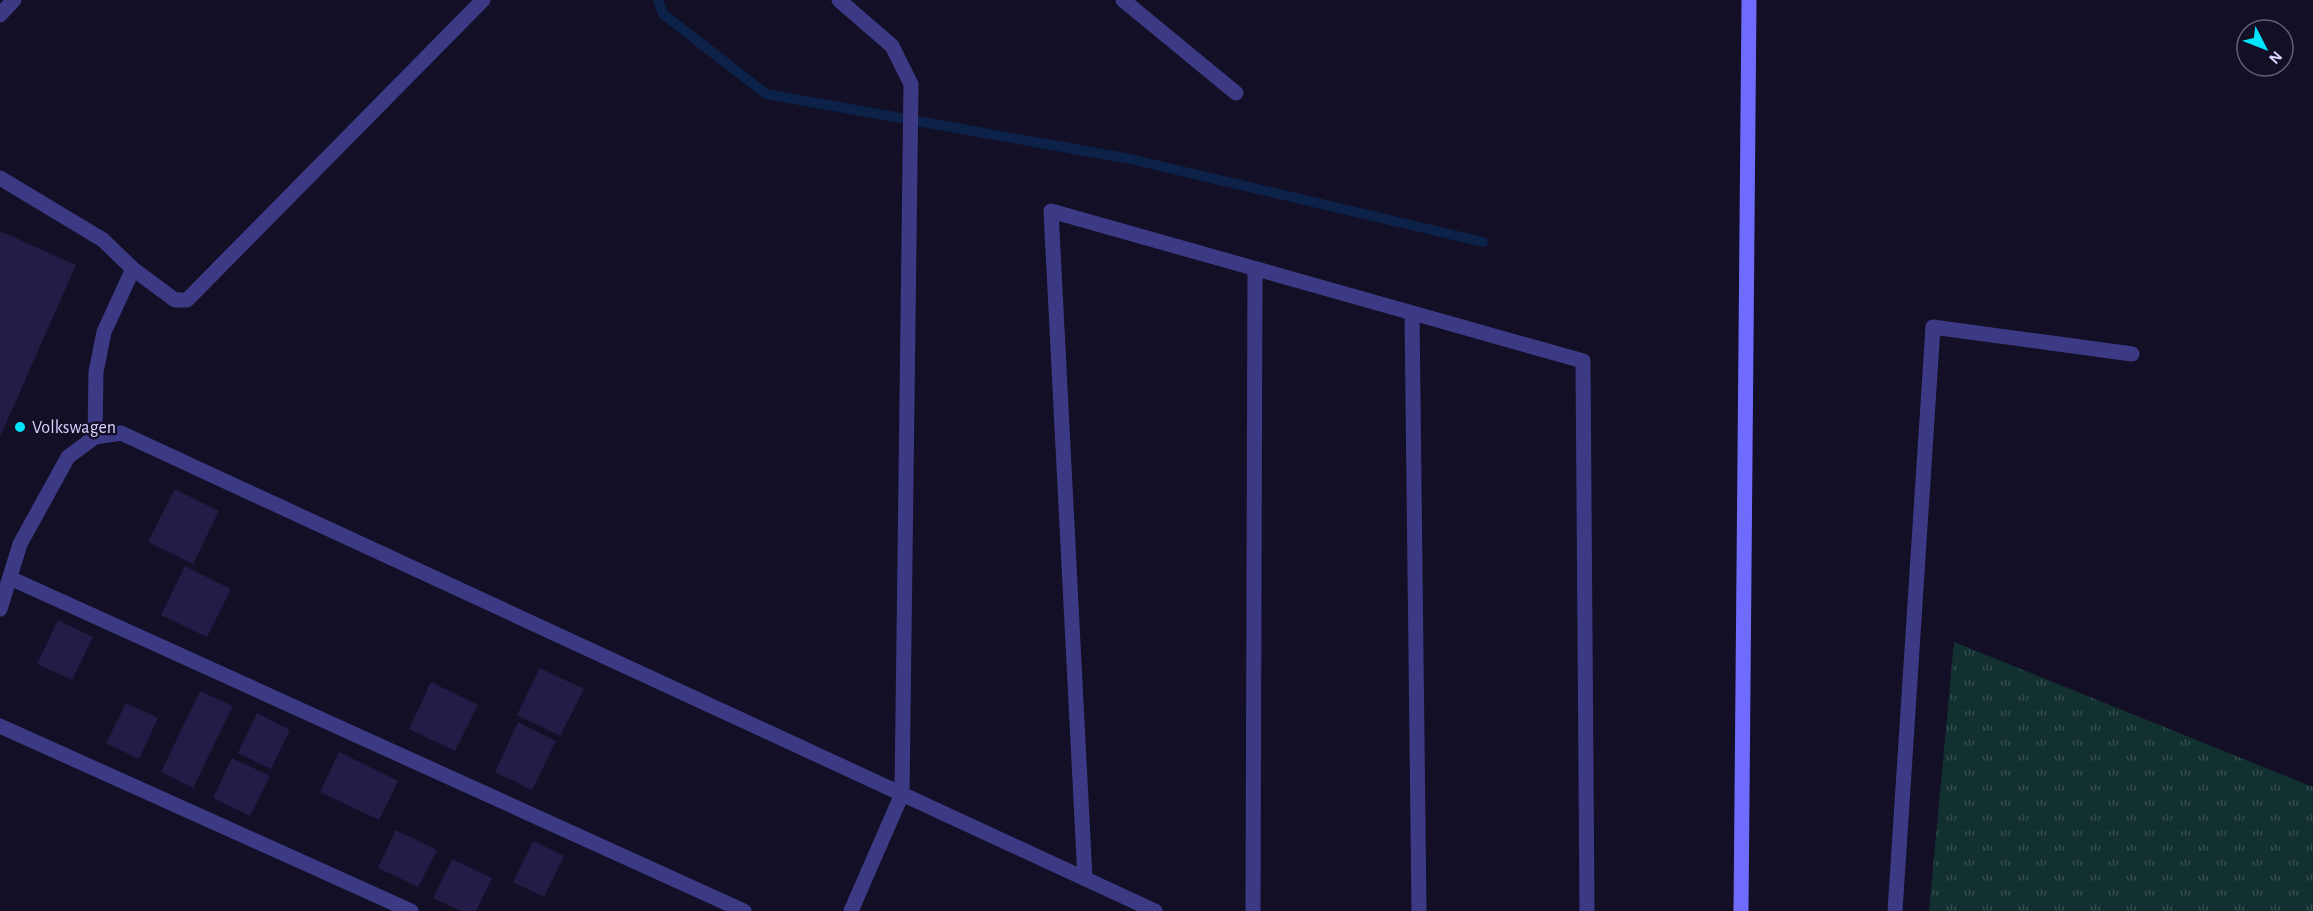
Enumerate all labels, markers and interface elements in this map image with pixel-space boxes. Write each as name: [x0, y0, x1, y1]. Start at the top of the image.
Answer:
north arrow: [2235, 18, 2295, 78]
text: N: [2266, 48, 2285, 67]
place label: Volkswagen: [32, 419, 116, 437]
marker: Volkswagen: [13, 420, 27, 434]

